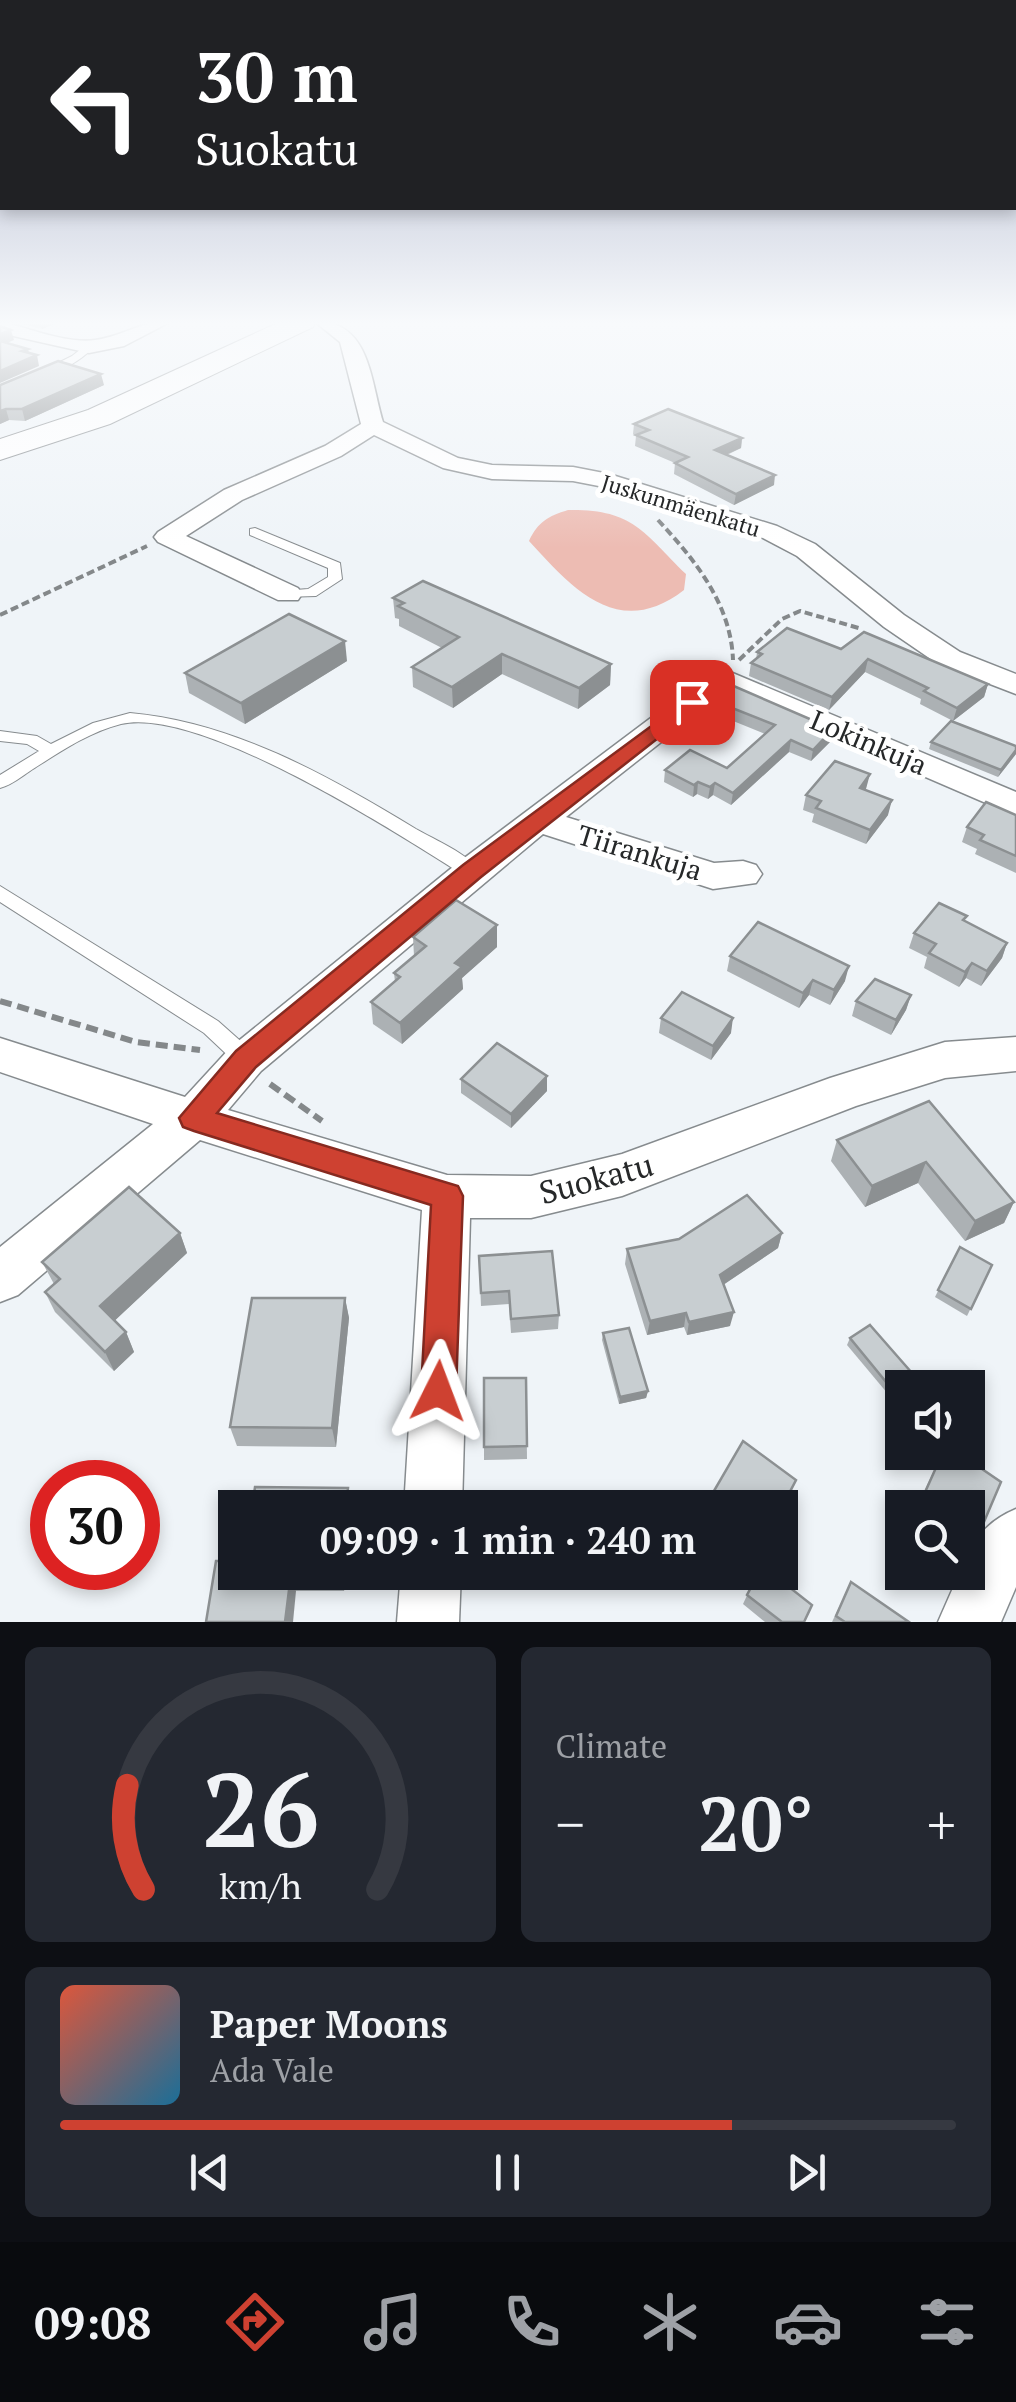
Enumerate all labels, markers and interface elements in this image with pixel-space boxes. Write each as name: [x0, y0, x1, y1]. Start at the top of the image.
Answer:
text: 30 m: [195, 29, 358, 122]
icon: left: [30, 40, 160, 170]
text: Suokatu: [195, 118, 358, 178]
street label: Juskunmäenkatu: [598, 467, 764, 543]
pin: [650, 660, 735, 745]
icon: arrive: [665, 675, 720, 730]
street label: Lokinkuja: [805, 701, 933, 783]
street label: Tiirankuja: [573, 816, 707, 888]
street label: Suokatu: [534, 1143, 658, 1213]
position arrow: [386, 1339, 490, 1443]
map controls: [885, 1370, 985, 1590]
button: sound: [885, 1370, 985, 1470]
speed limit sign: 30: [30, 1460, 160, 1590]
button: search: [885, 1490, 985, 1590]
text: 09:09 · 1 min · 240 m: [320, 1515, 696, 1565]
text: Climate: [556, 1725, 667, 1767]
text: 26: [201, 1739, 319, 1877]
text: 20°: [698, 1773, 814, 1872]
text: −: [556, 1787, 585, 1860]
text: +: [927, 1787, 956, 1860]
text: km/h: [219, 1862, 302, 1909]
text: Paper Moons: [210, 1999, 448, 2049]
text: Ada Vale: [210, 2049, 334, 2091]
icon: previous: [182, 2145, 237, 2200]
icon: pause: [480, 2145, 535, 2200]
icon: next: [779, 2145, 834, 2200]
icon: directions: [220, 2287, 290, 2357]
icon: music: [358, 2287, 428, 2357]
icon: phone: [497, 2287, 567, 2357]
icon: climate: [635, 2287, 705, 2357]
icon: car: [773, 2287, 843, 2357]
icon: filters: [912, 2287, 982, 2357]
text: 09:08: [34, 2292, 151, 2352]

